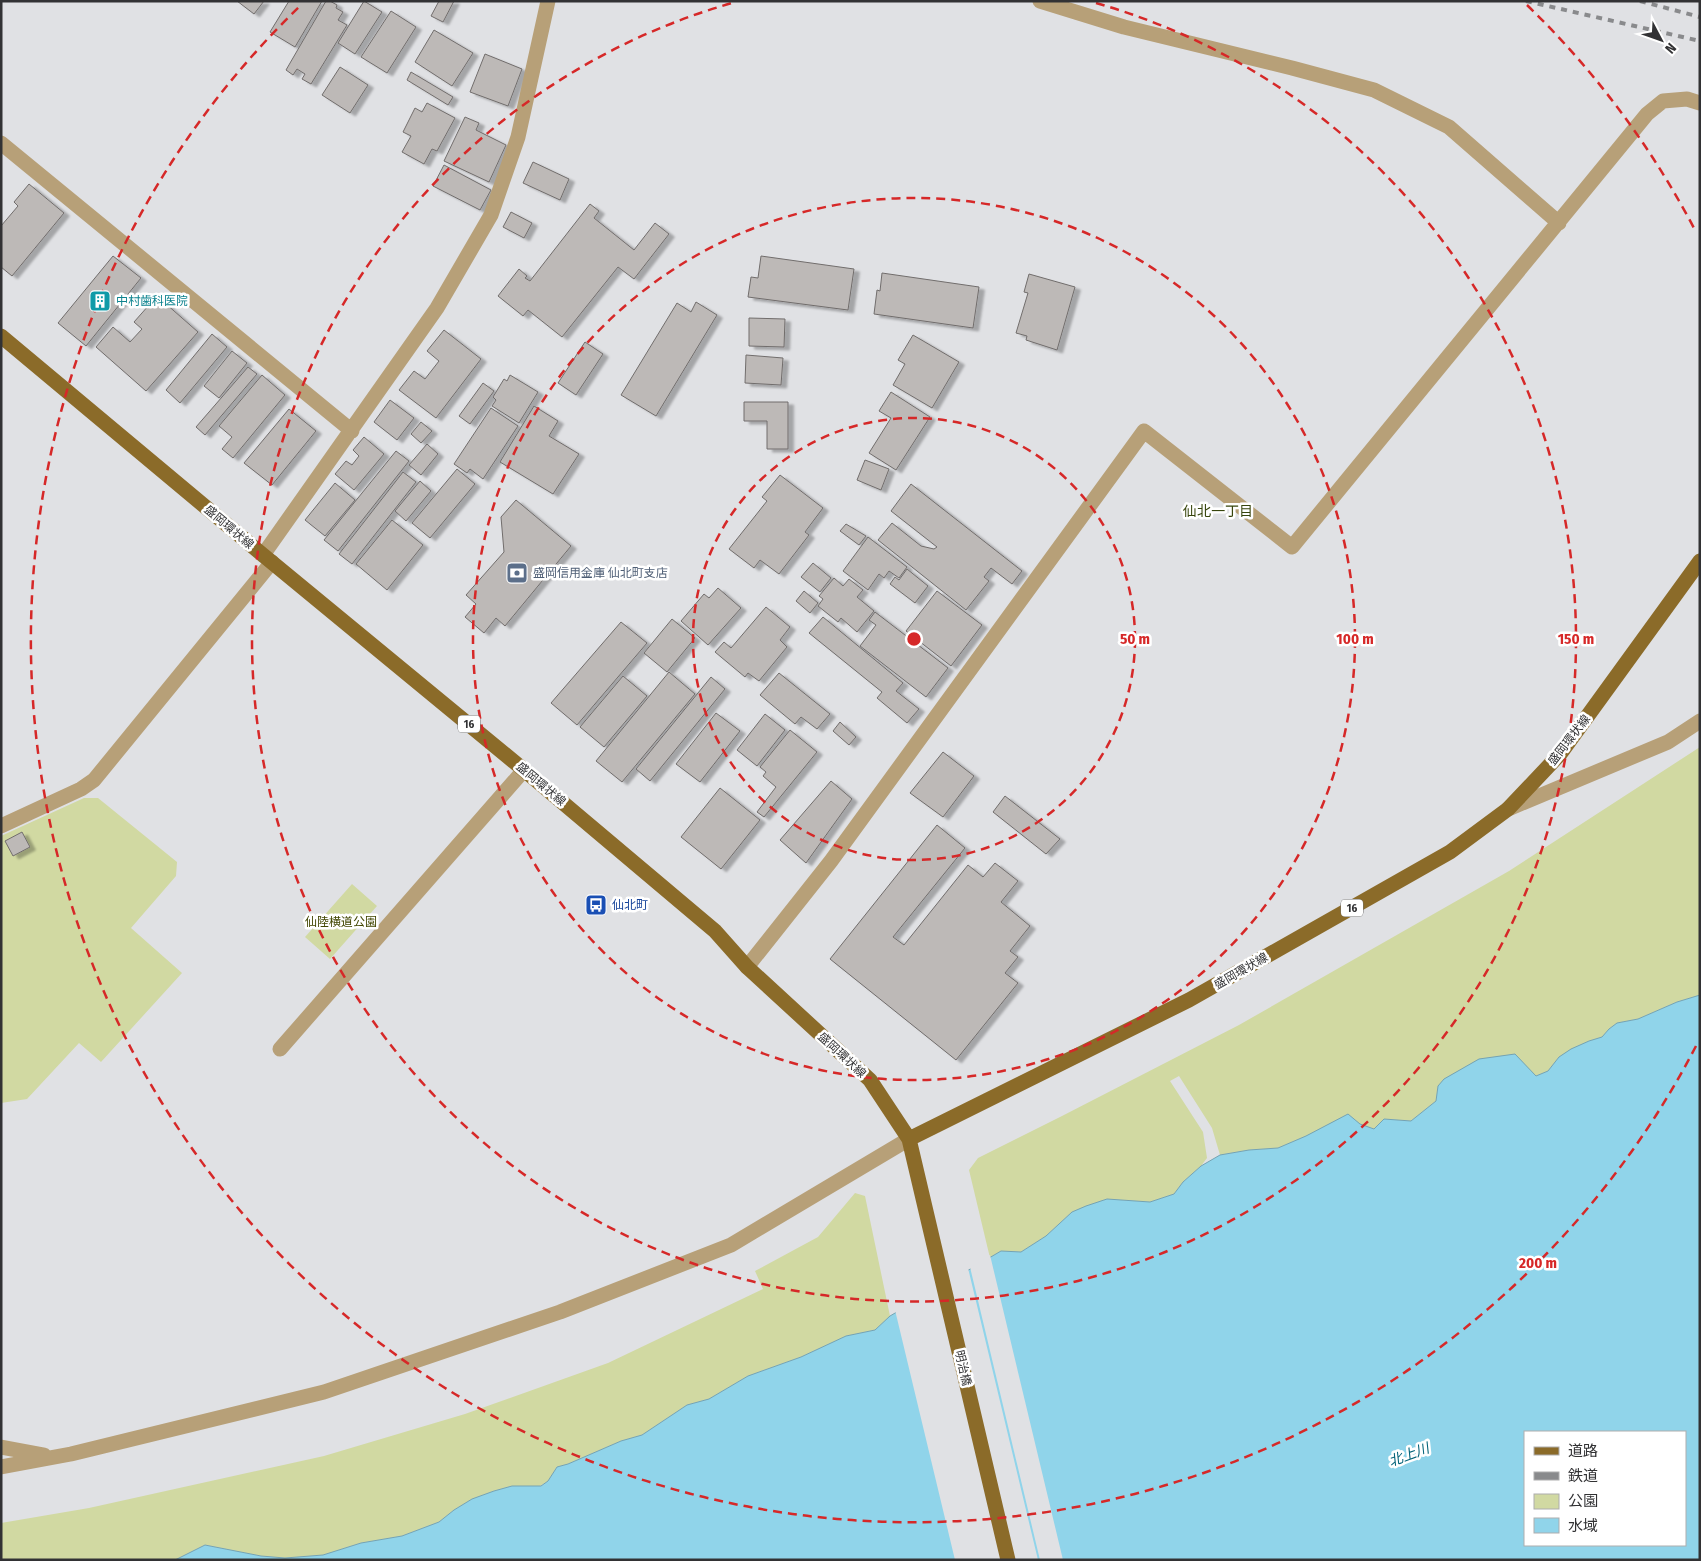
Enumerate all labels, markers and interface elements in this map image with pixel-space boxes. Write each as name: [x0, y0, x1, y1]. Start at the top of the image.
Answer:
north arrow: [1636, 15, 1686, 65]
text: N: [1661, 39, 1680, 57]
building icon: 中村歯科医院: [88, 289, 112, 313]
place label: 中村歯科医院: [116, 294, 188, 308]
street label: 盛岡環状線: [202, 502, 256, 552]
district label: 仙北一丁目: [1183, 503, 1253, 520]
bank icon: 盛岡信用金庫 仙北町支店: [505, 561, 529, 585]
place label: 盛岡信用金庫 仙北町支店: [533, 566, 668, 580]
centre of rings: [905, 630, 923, 648]
text: 50 m: [1120, 630, 1150, 648]
text: 100 m: [1336, 630, 1374, 648]
text: 150 m: [1558, 630, 1594, 648]
street label: 盛岡環状線: [1545, 712, 1593, 768]
road number: 16: [458, 716, 480, 732]
street label: 盛岡環状線: [514, 759, 568, 809]
bus stop icon: 仙北町: [584, 893, 608, 917]
place label: 仙北町: [612, 898, 648, 912]
road number: 16: [1341, 900, 1363, 916]
park label: 仙陸横道公園: [305, 915, 377, 929]
street label: 盛岡環状線: [1212, 950, 1270, 992]
street label: 盛岡環状線: [815, 1029, 869, 1081]
text: 200 m: [1518, 1254, 1557, 1272]
street label: 明治橋: [952, 1349, 974, 1387]
legend: [1524, 1431, 1686, 1546]
water label: 北上川: [1386, 1439, 1434, 1470]
text: 道路: [1568, 1442, 1598, 1460]
text: 鉄道: [1568, 1467, 1598, 1485]
text: 公園: [1568, 1492, 1598, 1510]
text: 水域: [1568, 1517, 1598, 1535]

